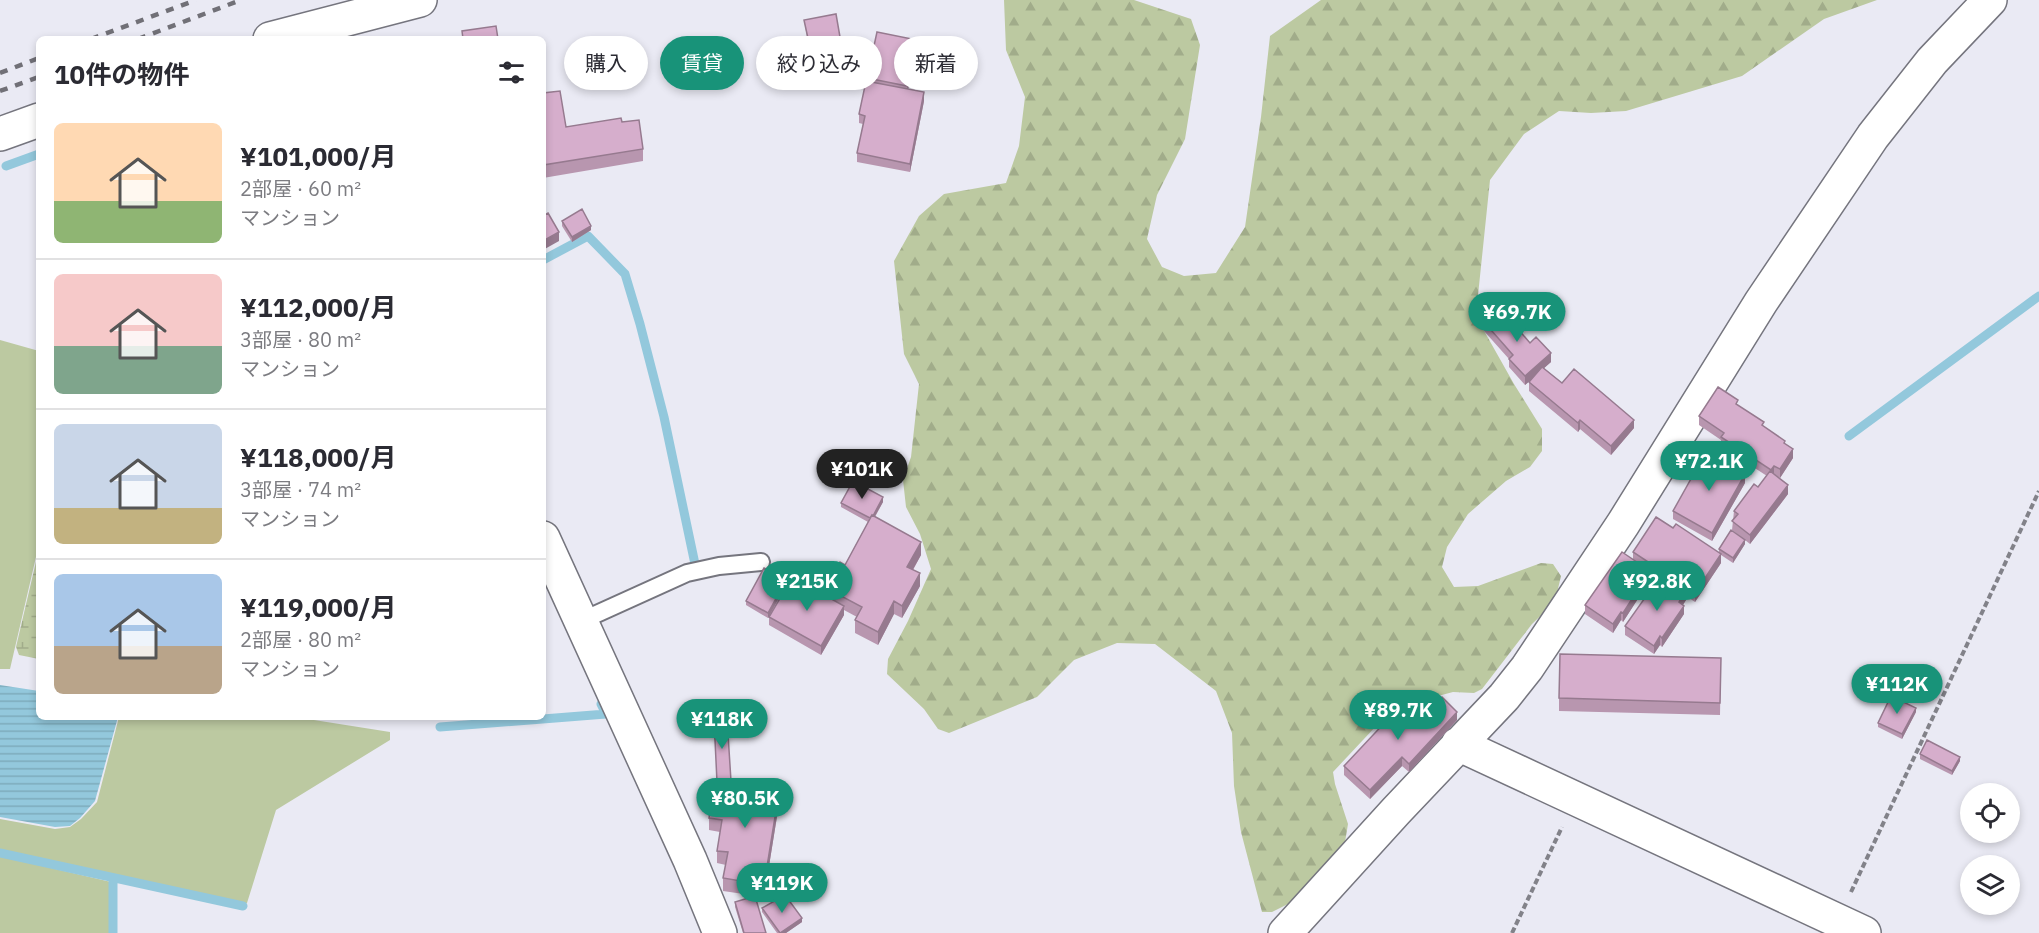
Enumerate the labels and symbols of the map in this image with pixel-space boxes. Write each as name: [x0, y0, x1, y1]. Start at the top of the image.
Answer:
pin: ¥69.7K: [1468, 292, 1566, 343]
pin: ¥72.1K: [1660, 441, 1758, 492]
pin: ¥101K: [820, 449, 904, 500]
pin: ¥215K: [765, 561, 849, 612]
pin: ¥92.8K: [1608, 561, 1706, 612]
pin: ¥112K: [1855, 664, 1939, 715]
pin: ¥89.7K: [1349, 690, 1447, 741]
pin: ¥118K: [680, 699, 764, 750]
pin: ¥80.5K: [696, 778, 794, 829]
pin: ¥119K: [740, 863, 824, 914]

